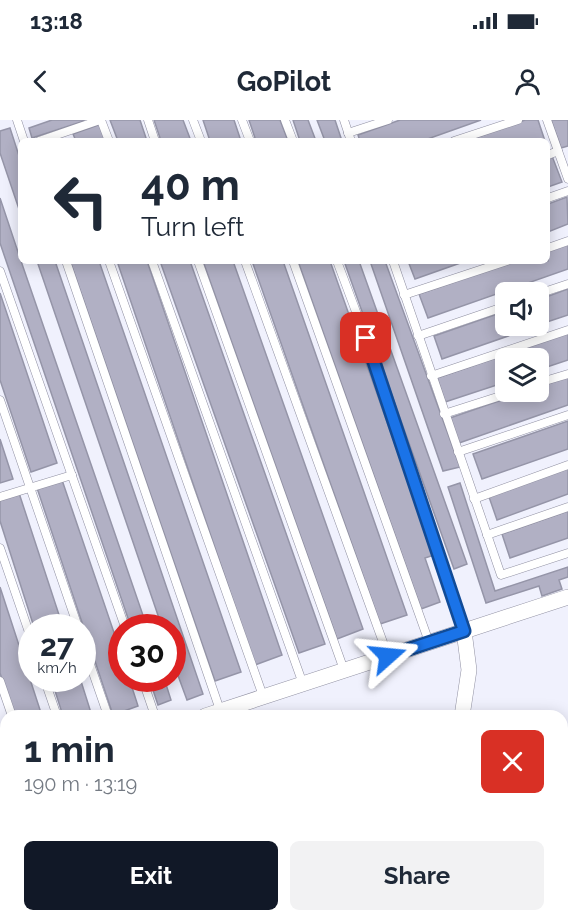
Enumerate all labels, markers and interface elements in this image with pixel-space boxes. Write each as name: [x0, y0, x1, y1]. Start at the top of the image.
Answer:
text: 13:18: [30, 8, 83, 34]
icon: back: [24, 65, 57, 98]
icon: person: [511, 65, 544, 98]
text: GoPilot: [237, 66, 331, 97]
text: 40 m: [141, 161, 240, 210]
icon: left: [42, 162, 120, 240]
text: Turn left: [141, 211, 244, 242]
map controls: [495, 282, 549, 402]
button: sound: [495, 282, 549, 336]
pin: [340, 312, 391, 363]
icon: arrive: [349, 321, 382, 354]
button: layers: [495, 348, 549, 402]
speed limit sign: 30: [108, 614, 186, 692]
position arrow: [356, 624, 420, 688]
text: 27: [40, 628, 74, 663]
text: km/h: [37, 659, 77, 677]
text: 1 min: [24, 728, 115, 770]
button: close: [481, 730, 544, 793]
text: 190 m · 13:19: [24, 772, 137, 796]
button: Exit: [24, 841, 278, 910]
button: Share: [290, 841, 544, 910]

